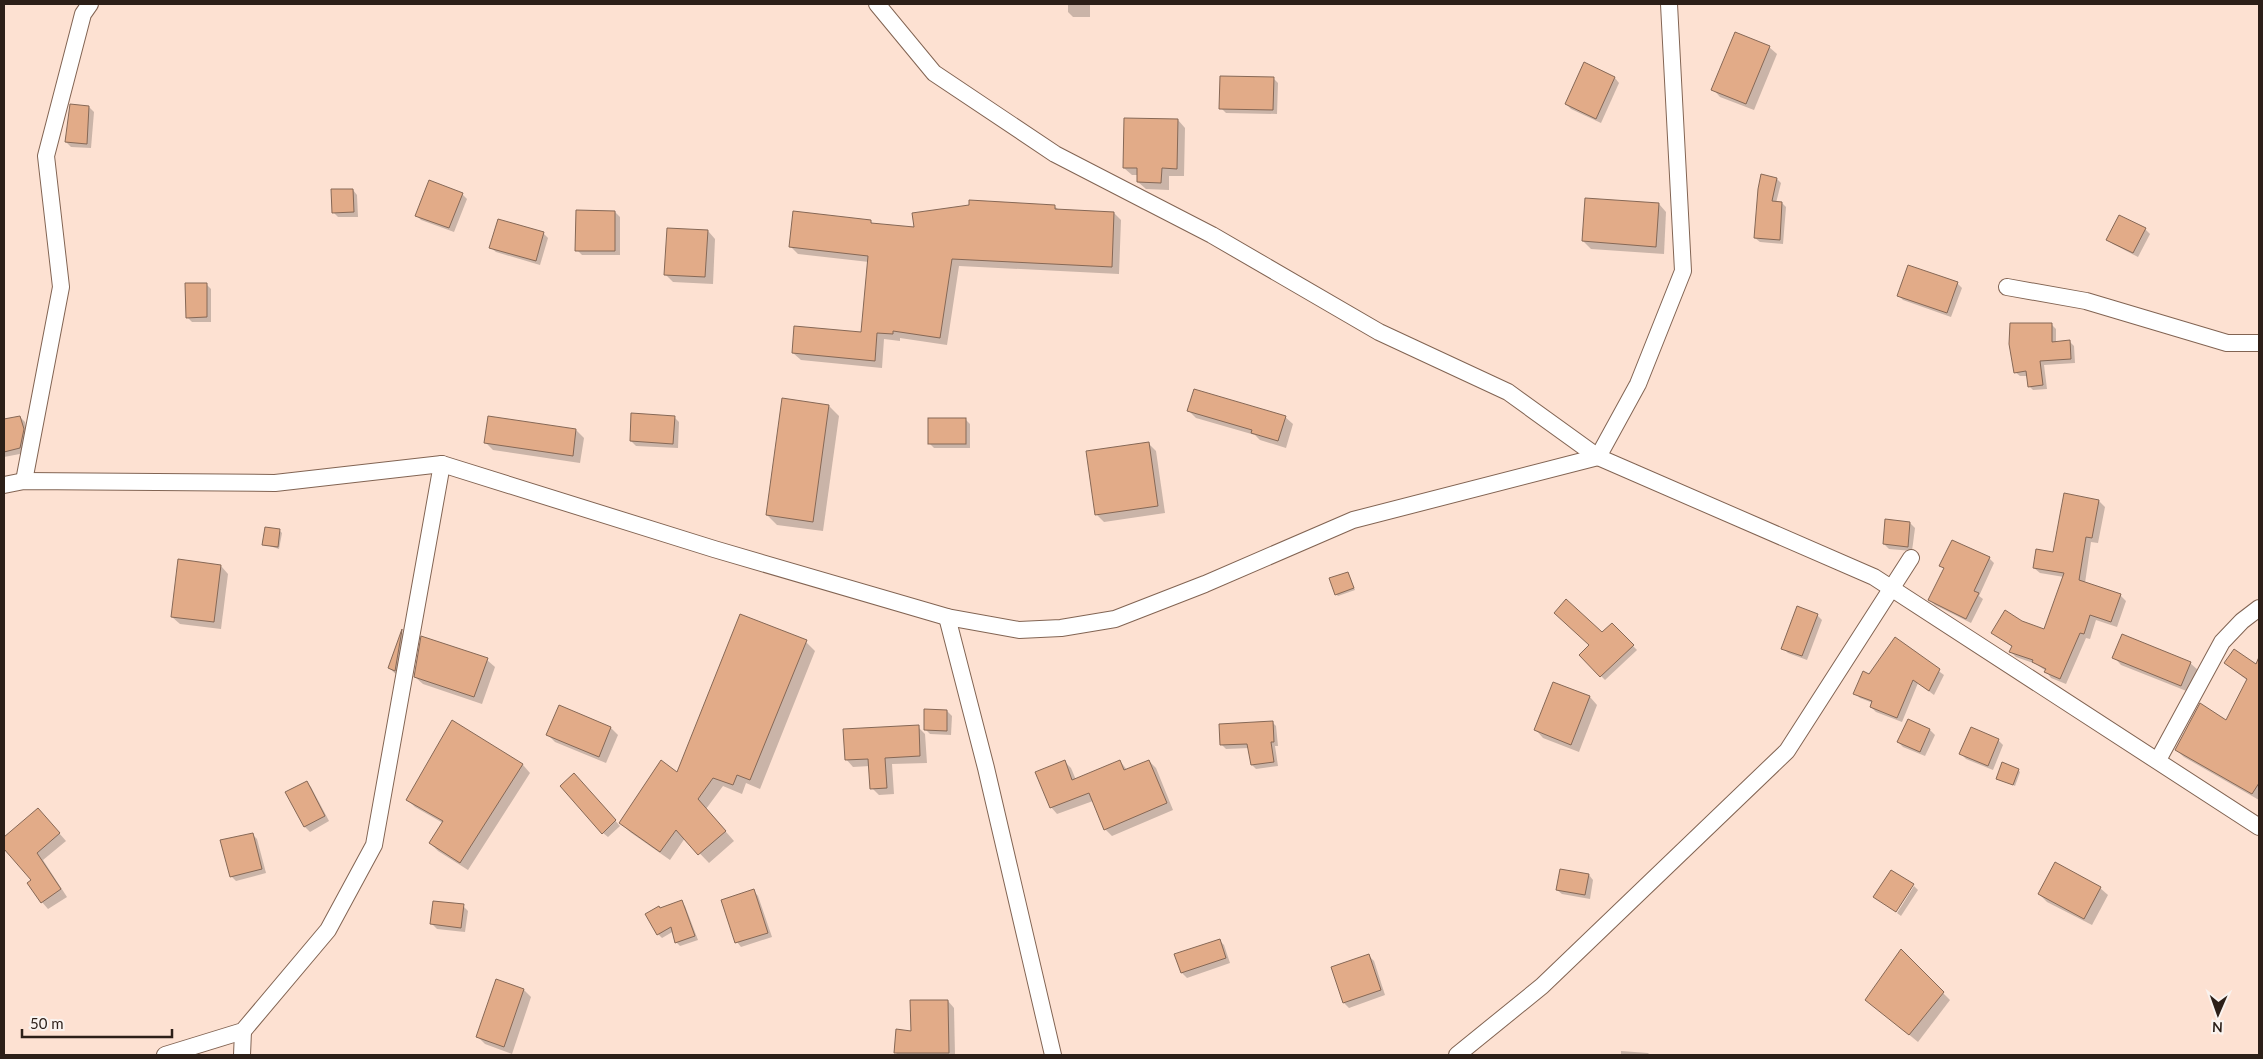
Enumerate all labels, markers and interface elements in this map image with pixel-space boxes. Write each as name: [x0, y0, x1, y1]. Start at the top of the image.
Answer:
north arrow: [2193, 989, 2243, 1039]
scale bar: [22, 1006, 172, 1038]
text: 50 m: [30, 1014, 64, 1032]
text: N: [2212, 1019, 2223, 1036]

